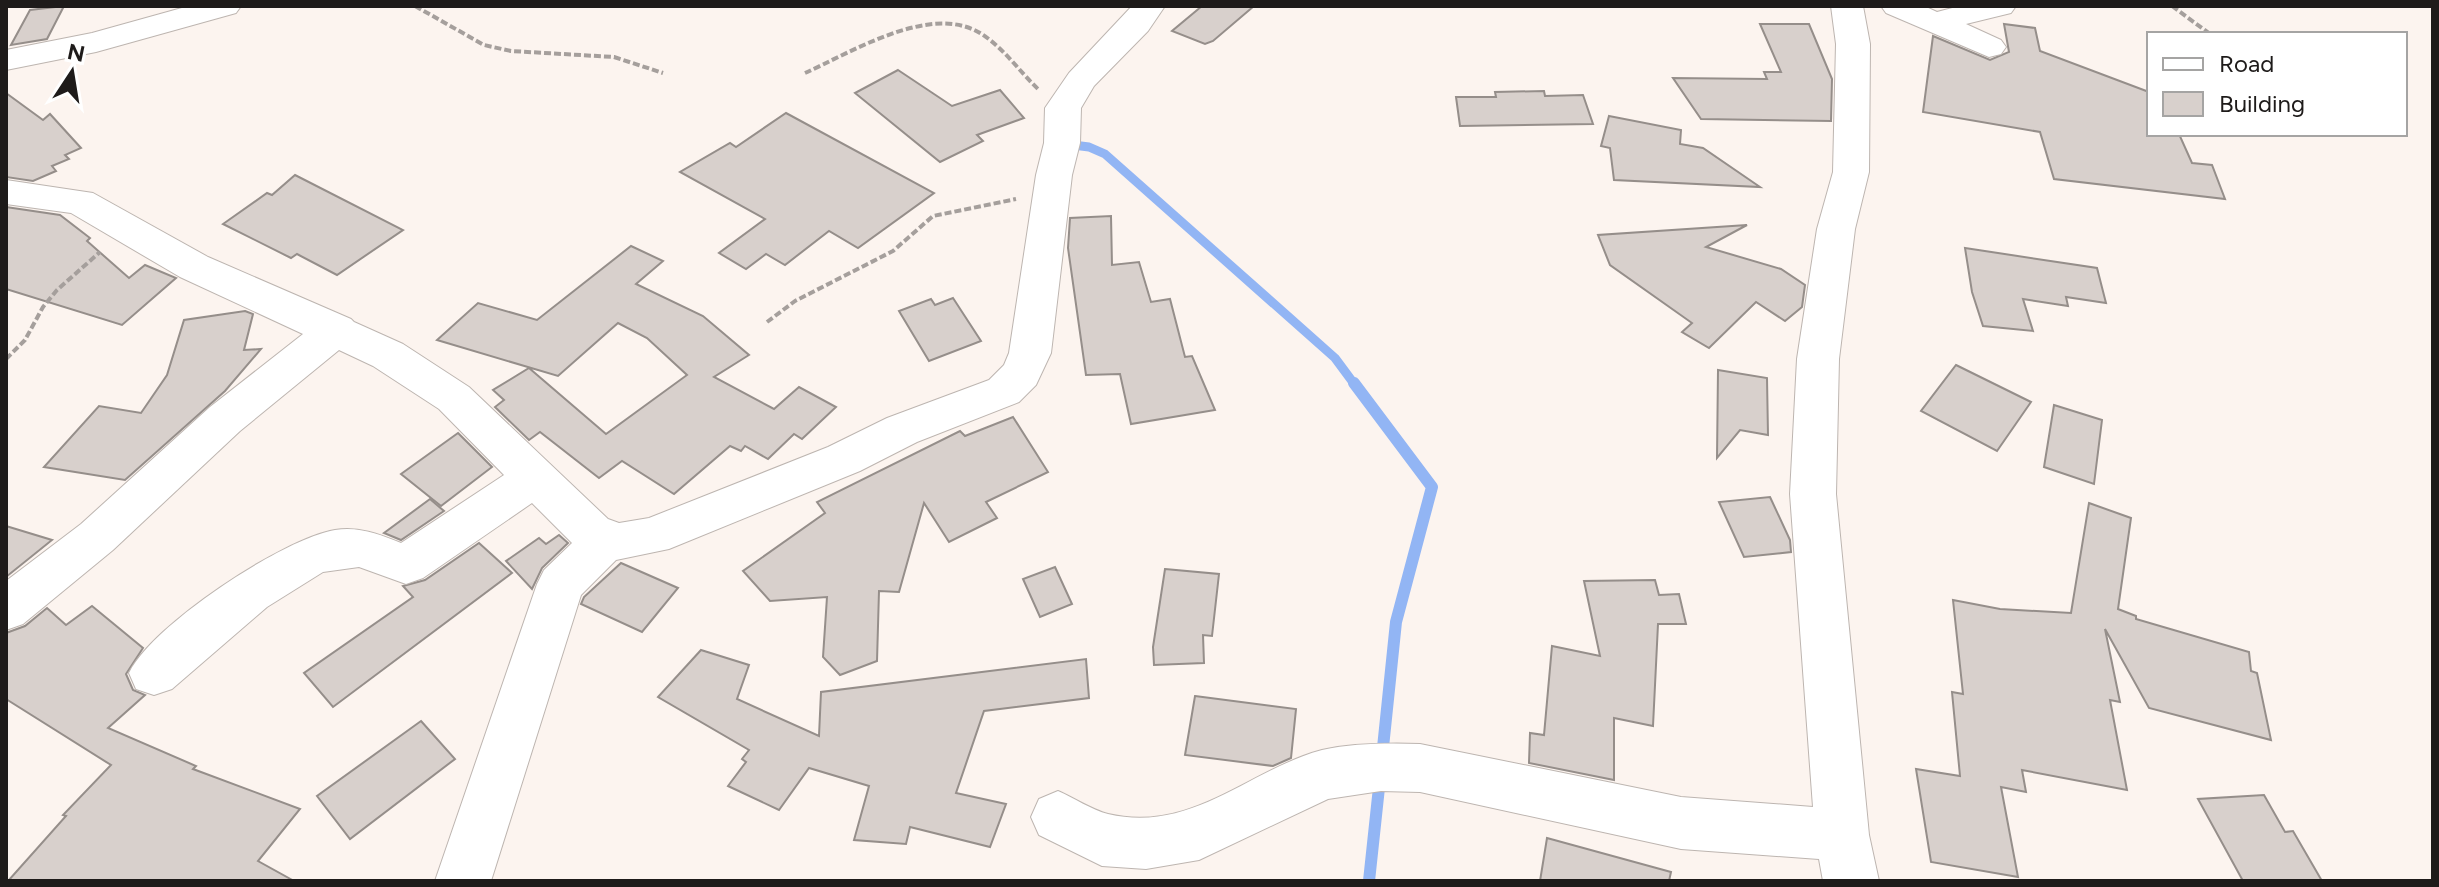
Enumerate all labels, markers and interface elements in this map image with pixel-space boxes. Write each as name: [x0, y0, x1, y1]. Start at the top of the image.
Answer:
north arrow: [32, 32, 112, 112]
legend: [2147, 32, 2407, 136]
text: N: [65, 38, 87, 68]
text: Road: [2219, 49, 2274, 78]
text: Building: [2219, 89, 2305, 118]

